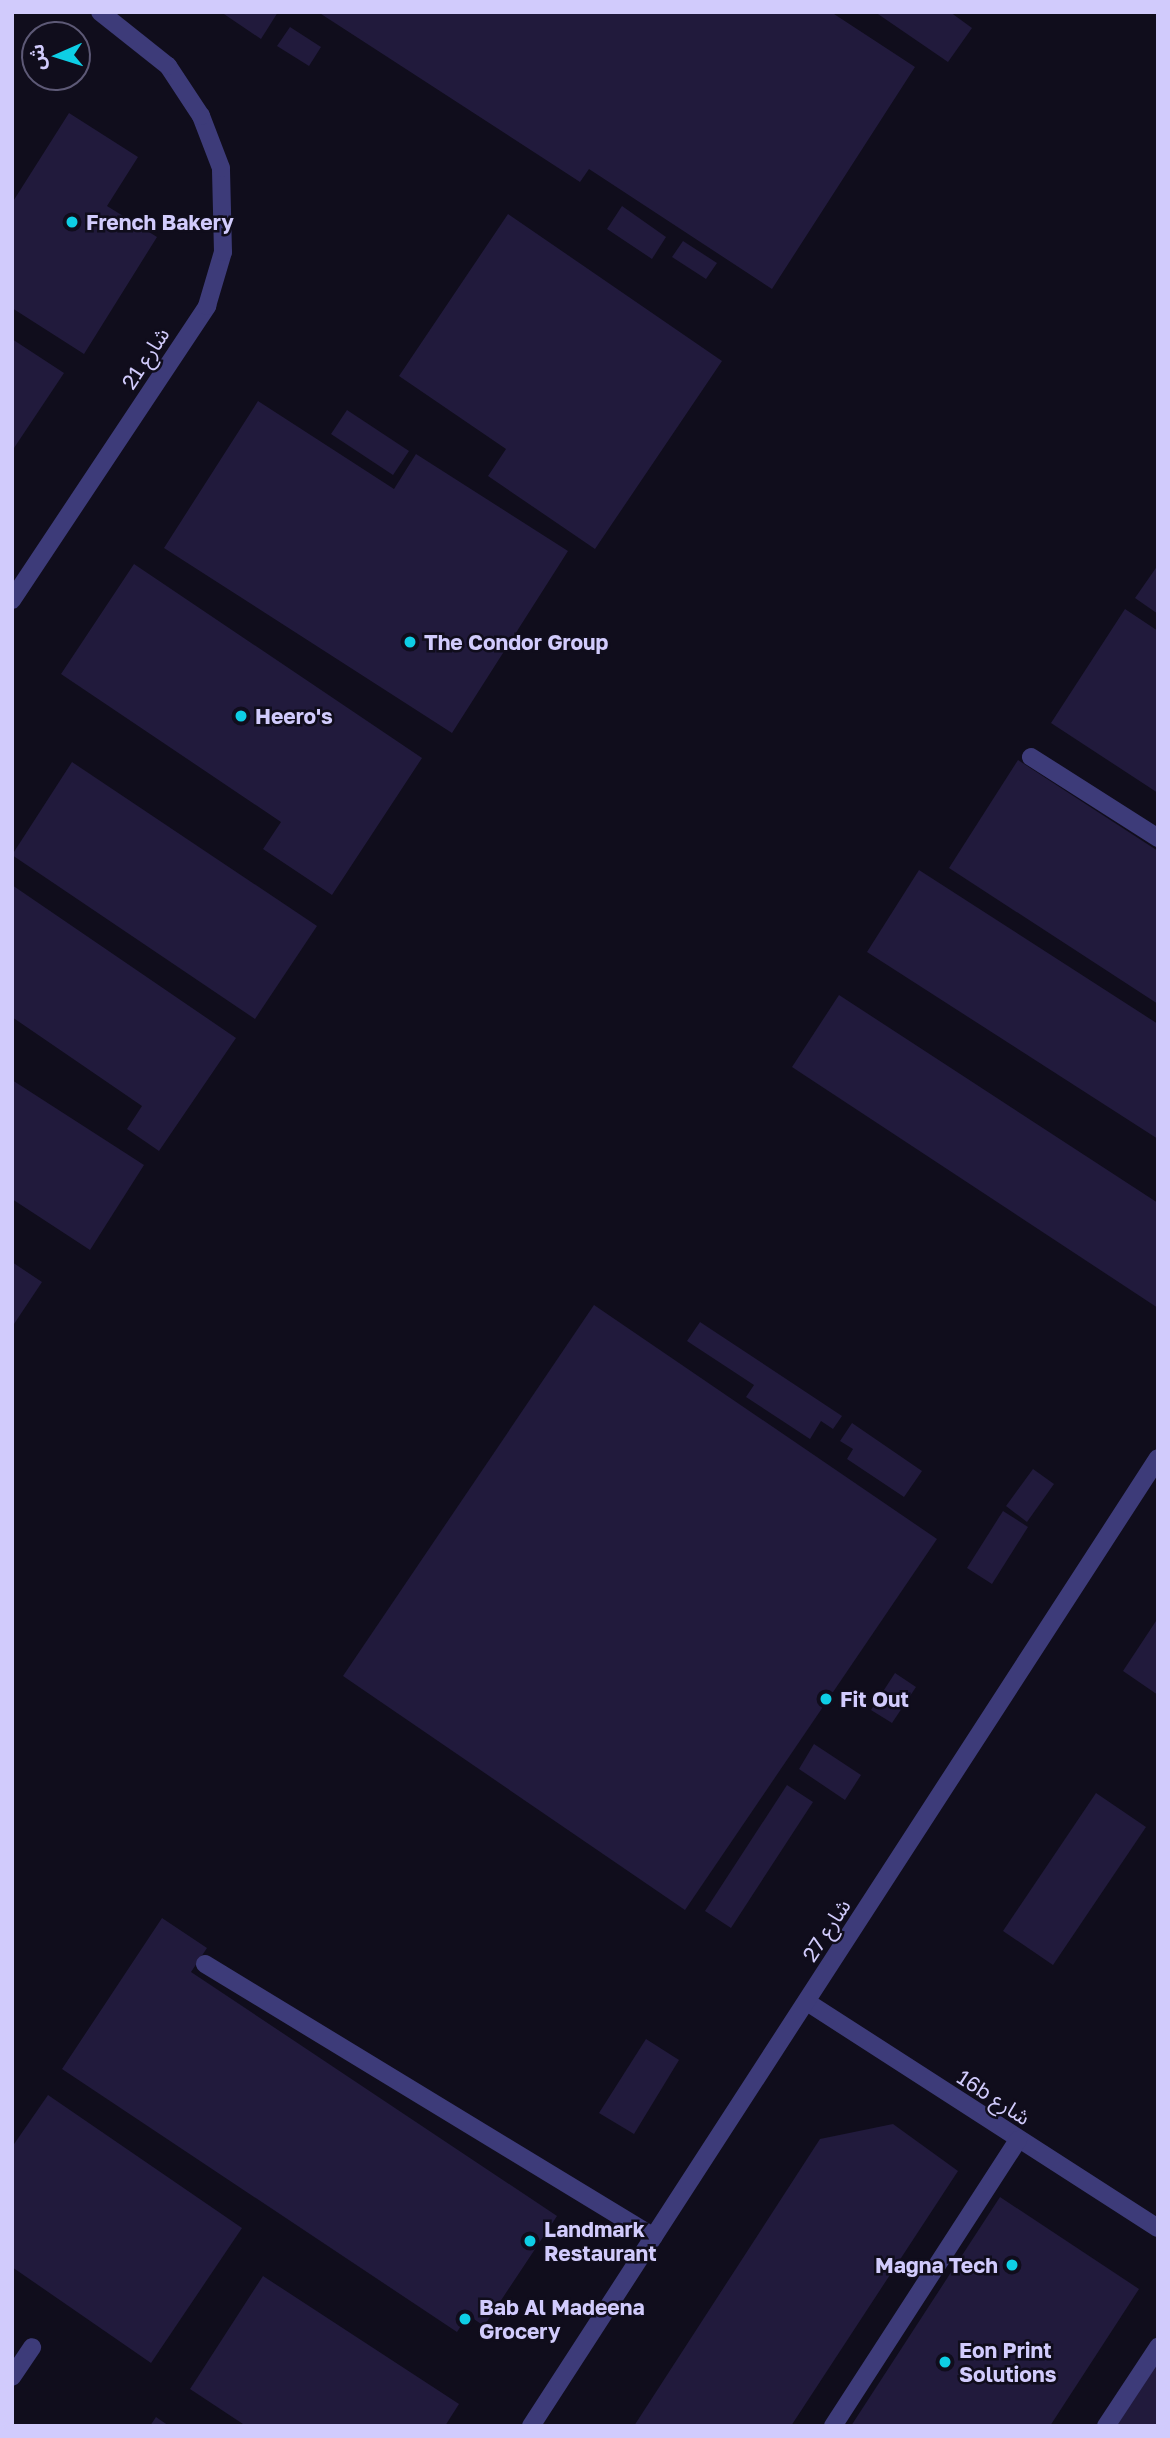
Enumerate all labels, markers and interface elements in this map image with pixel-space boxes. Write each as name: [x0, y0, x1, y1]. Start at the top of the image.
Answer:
north arrow: [21, 21, 91, 91]
text: ش: [24, 43, 49, 71]
place label: French Bakery: [86, 209, 234, 235]
marker: French Bakery: [64, 214, 80, 230]
street label: شارع 21: [116, 322, 174, 394]
place label: The Condor Group: [424, 629, 608, 655]
marker: The Condor Group: [402, 634, 418, 650]
place label: Heero's: [255, 703, 333, 729]
marker: Heero's: [233, 708, 249, 724]
place label: Fit Out: [840, 1686, 909, 1712]
marker: Fit Out: [818, 1691, 834, 1707]
street label: شارع 27: [797, 1894, 855, 1966]
street label: 16b شارع: [953, 2064, 1035, 2130]
place label: Landmark Restaurant: [544, 2216, 657, 2266]
marker: Landmark Restaurant: [522, 2233, 538, 2249]
place label: Magna Tech: [875, 2252, 998, 2278]
marker: Magna Tech: [1004, 2257, 1020, 2273]
place label: Bab Al Madeena Grocery: [479, 2294, 645, 2344]
marker: Bab Al Madeena Grocery: [457, 2311, 473, 2327]
place label: Eon Print Solutions: [959, 2337, 1056, 2387]
marker: Eon Print Solutions: [937, 2354, 953, 2370]

